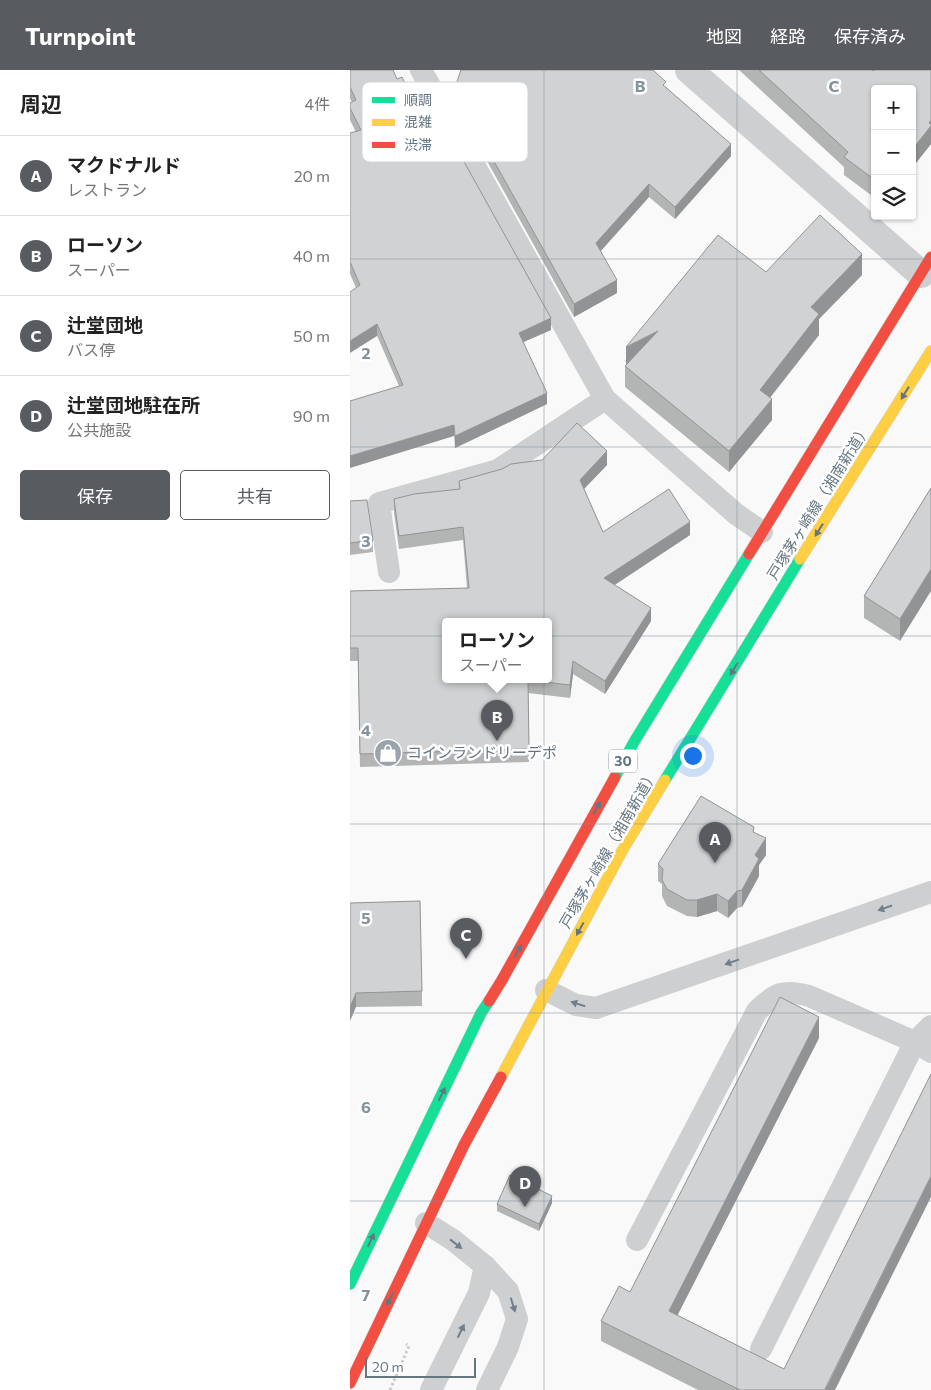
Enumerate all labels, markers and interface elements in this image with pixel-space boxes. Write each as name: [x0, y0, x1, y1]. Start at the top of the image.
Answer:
text: Turnpoint: [25, 21, 136, 50]
text: 地図: [706, 25, 742, 47]
text: 経路: [770, 25, 806, 47]
text: 保存済み: [834, 25, 906, 47]
text: B: [635, 76, 646, 95]
text: C: [829, 76, 840, 95]
legend: [362, 82, 528, 162]
map controls: [871, 85, 916, 220]
button: +: [871, 85, 916, 130]
text: 周辺: [20, 91, 62, 116]
text: 順調: [404, 91, 432, 108]
text: 4件: [304, 94, 330, 113]
text: 混雑: [404, 113, 432, 130]
button: −: [871, 130, 916, 175]
text: 渋滞: [404, 136, 432, 153]
text: マクドナルド: [67, 153, 181, 176]
text: A: [30, 166, 42, 185]
text: 20 m: [294, 166, 330, 185]
button: layers: [871, 175, 916, 220]
text: レストラン: [67, 180, 147, 199]
text: ローソン: [67, 233, 143, 256]
text: B: [31, 246, 41, 265]
text: 40 m: [293, 246, 330, 265]
text: スーパー: [67, 260, 131, 279]
text: 辻堂団地: [67, 313, 143, 336]
text: C: [31, 326, 41, 345]
text: 50 m: [293, 326, 330, 345]
text: バス停: [67, 340, 115, 359]
text: 2: [361, 343, 371, 362]
one-way arrow: [900, 386, 910, 399]
text: 辻堂団地駐在所: [67, 393, 200, 416]
text: D: [30, 406, 42, 425]
text: 90 m: [293, 406, 330, 425]
text: 公共施設: [67, 420, 131, 439]
street label: 戸塚茅ヶ崎線（湘南新道）: [763, 420, 873, 583]
button: 保存: [20, 470, 170, 520]
button: 共有: [180, 470, 330, 520]
one-way arrow: [814, 524, 823, 537]
text: 3: [361, 531, 371, 550]
popup: [442, 618, 552, 683]
text: ローソン: [459, 628, 535, 651]
text: スーパー: [459, 655, 523, 674]
one-way arrow: [729, 662, 738, 675]
pin: B: [481, 700, 513, 741]
text: 4: [361, 720, 371, 739]
shop icon: コインランドリーデポ: [373, 738, 403, 768]
place label: コインランドリーデポ: [407, 743, 557, 761]
your location: [680, 743, 706, 769]
road number: 30: [609, 749, 637, 772]
street label: 戸塚茅ヶ崎線（湘南新道）: [555, 766, 661, 931]
one-way arrow: [592, 802, 601, 815]
pin: A: [699, 822, 731, 863]
one-way arrow: [877, 904, 892, 912]
text: 5: [361, 908, 371, 927]
pin: C: [450, 918, 482, 959]
one-way arrow: [575, 922, 584, 936]
one-way arrow: [514, 943, 522, 958]
one-way arrow: [724, 958, 739, 966]
one-way arrow: [570, 999, 585, 1007]
one-way arrow: [438, 1087, 446, 1101]
text: 6: [361, 1097, 371, 1116]
pin: D: [509, 1166, 541, 1207]
one-way arrow: [367, 1233, 375, 1247]
one-way arrow: [449, 1238, 462, 1249]
text: 7: [362, 1285, 371, 1304]
one-way arrow: [386, 1292, 394, 1306]
one-way arrow: [509, 1298, 517, 1313]
one-way arrow: [457, 1324, 465, 1338]
scale bar: [365, 1355, 476, 1378]
text: 20 m: [372, 1358, 404, 1375]

